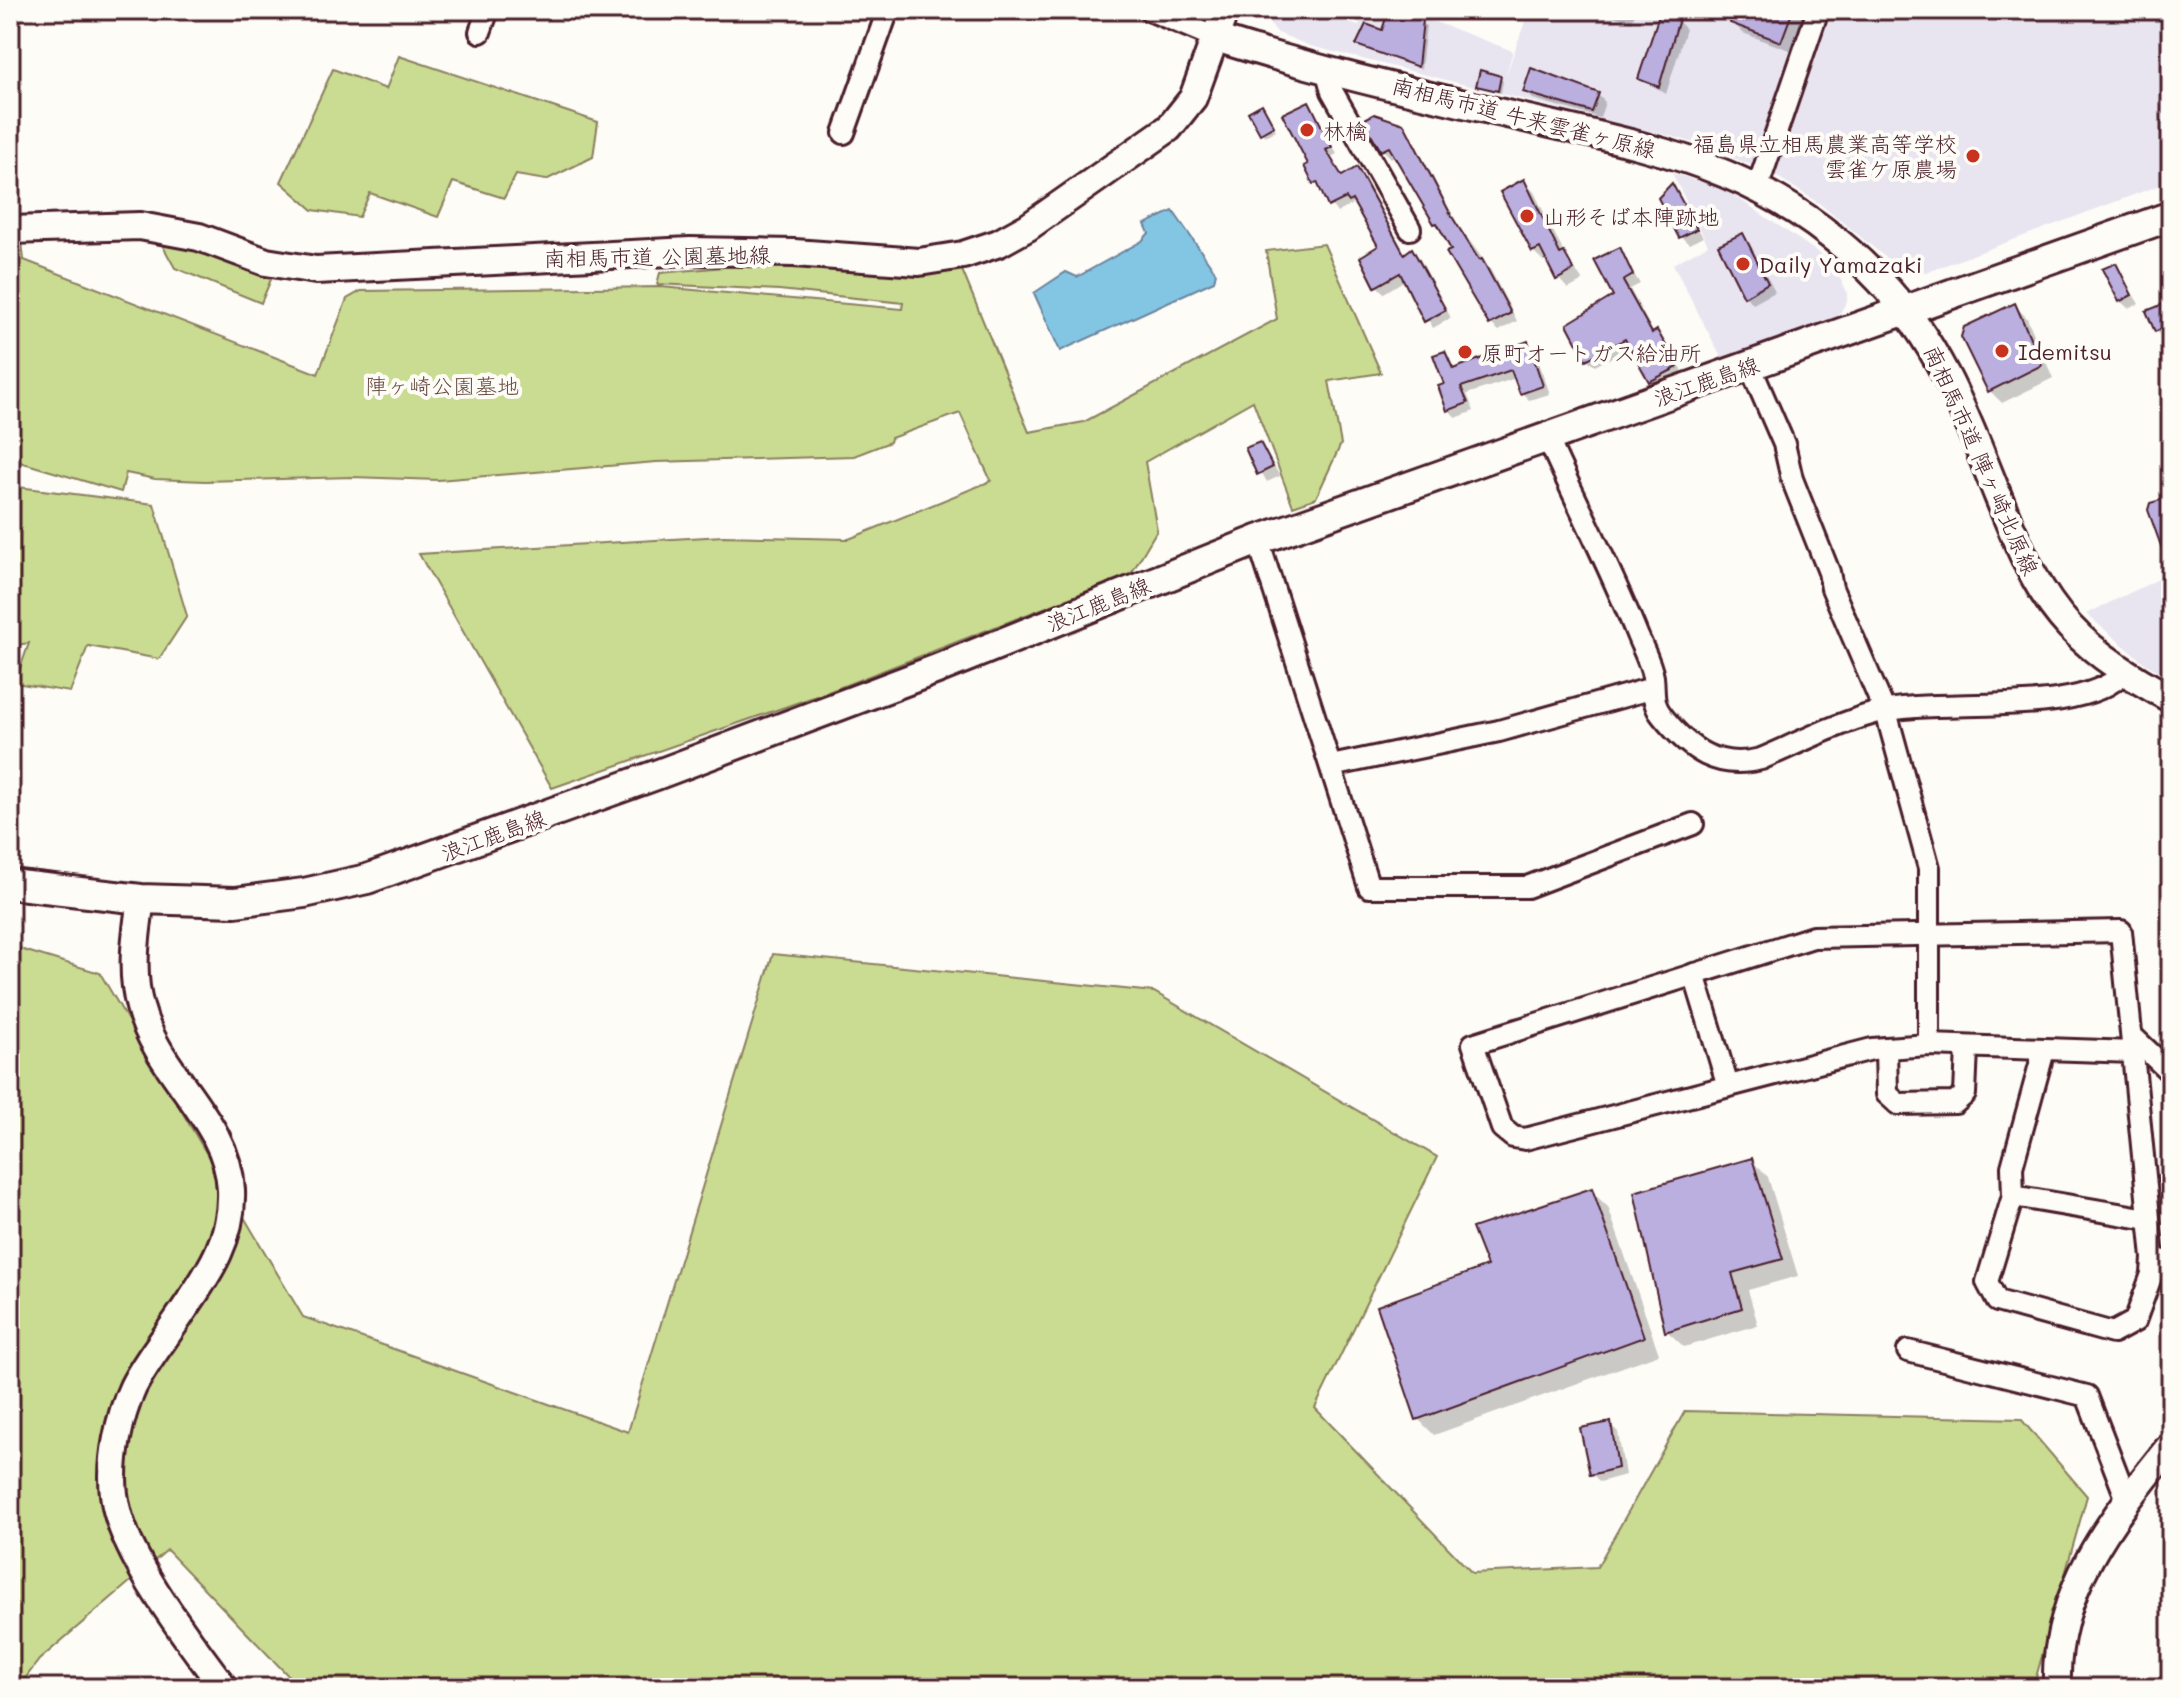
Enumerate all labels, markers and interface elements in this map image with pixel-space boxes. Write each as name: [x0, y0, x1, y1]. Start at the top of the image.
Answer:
street label: 南相馬市道 牛来雲雀ヶ原線: [1389, 70, 1659, 164]
place label: 林檎: [1323, 116, 1367, 145]
marker: 林檎: [1298, 121, 1316, 139]
place label: 福島県立相馬農業高等学校 雲雀ケ原農場: [1693, 129, 1957, 183]
marker: 福島県立相馬農業高等学校 雲雀ケ原農場: [1964, 147, 1982, 165]
place label: 山形そば本陣跡地: [1543, 202, 1719, 231]
marker: 山形そば本陣跡地: [1518, 207, 1536, 225]
street label: 南相馬市道 公園墓地線: [543, 240, 771, 272]
place label: Daily Yamazaki: [1759, 250, 1922, 279]
marker: Daily Yamazaki: [1734, 255, 1752, 273]
place label: Idemitsu: [2018, 337, 2112, 366]
place label: 原町オートガス給油所: [1481, 338, 1701, 367]
street label: 南相馬市道 陣ヶ崎北原線: [1918, 340, 2046, 580]
marker: Idemitsu: [1993, 342, 2011, 360]
marker: 原町オートガス給油所: [1456, 343, 1474, 361]
street label: 浪江鹿島線: [1649, 349, 1763, 413]
park label: 陣ヶ崎公園墓地: [365, 371, 519, 400]
street label: 浪江鹿島線: [1042, 570, 1154, 638]
street label: 浪江鹿島線: [436, 803, 550, 867]

